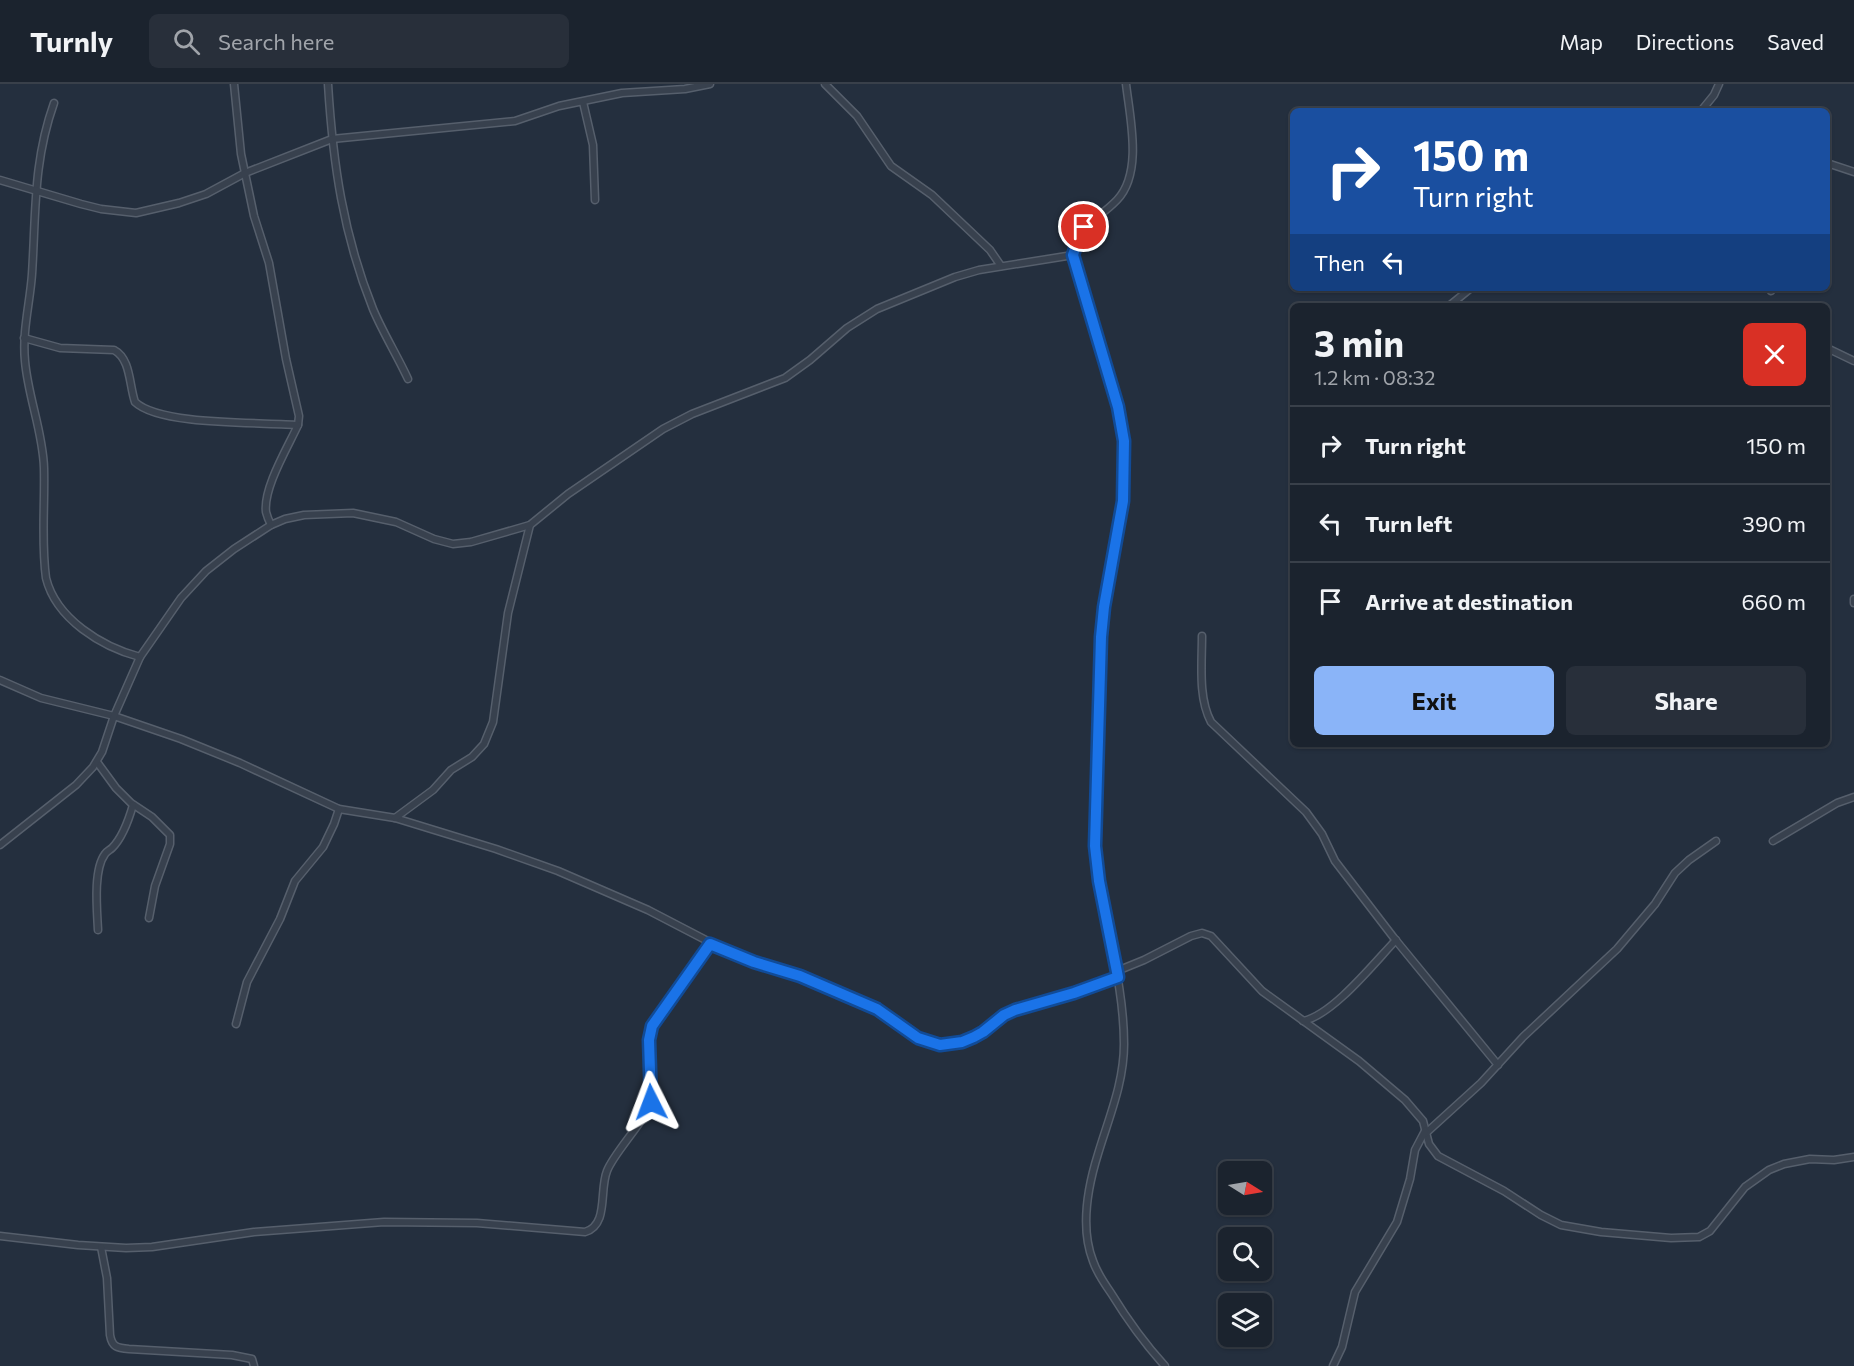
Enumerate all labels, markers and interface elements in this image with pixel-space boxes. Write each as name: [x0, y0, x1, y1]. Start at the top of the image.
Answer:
search box: [149, 14, 569, 68]
text: Turnly: [30, 24, 113, 58]
icon: search: [170, 25, 203, 58]
text: Search here: [218, 28, 334, 55]
text: Map: [1560, 29, 1603, 54]
text: Directions: [1636, 29, 1734, 54]
text: Saved: [1767, 29, 1824, 54]
text: 150 m: [1413, 128, 1529, 180]
icon: right: [1314, 132, 1392, 210]
text: Turn right: [1413, 180, 1533, 213]
pin: [1058, 201, 1109, 252]
icon: arrive: [1067, 210, 1100, 243]
icon: left: [1377, 246, 1410, 279]
text: Then: [1314, 249, 1365, 276]
text: 3 min: [1314, 320, 1404, 364]
button: close: [1743, 323, 1806, 386]
text: 1.2 km · 08:32: [1314, 365, 1435, 389]
icon: right: [1314, 429, 1347, 462]
text: Turn right: [1365, 432, 1466, 459]
text: 150 m: [1746, 432, 1806, 459]
icon: left: [1314, 507, 1347, 540]
text: Turn left: [1365, 510, 1452, 537]
text: 390 m: [1742, 510, 1806, 537]
icon: arrive: [1314, 585, 1347, 618]
text: Arrive at destination: [1365, 588, 1573, 615]
text: 660 m: [1742, 588, 1806, 615]
button: Exit: [1314, 666, 1554, 735]
button: Share: [1566, 666, 1806, 735]
position arrow: [619, 1070, 683, 1134]
north arrow: [1218, 1161, 1272, 1215]
map controls: [1218, 1161, 1272, 1347]
button: search: [1218, 1227, 1272, 1281]
button: layers: [1218, 1293, 1272, 1347]

